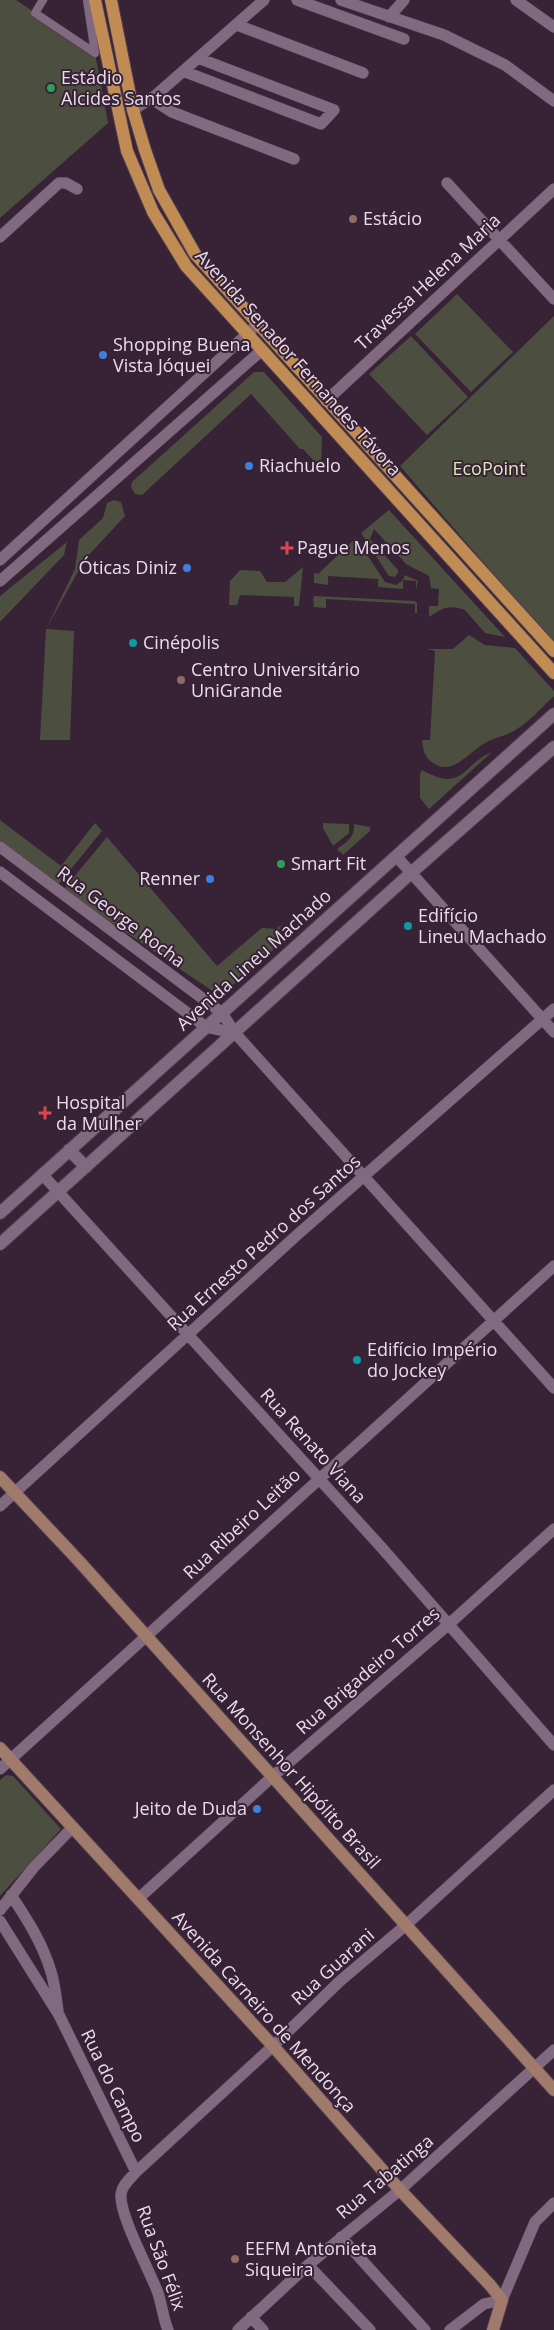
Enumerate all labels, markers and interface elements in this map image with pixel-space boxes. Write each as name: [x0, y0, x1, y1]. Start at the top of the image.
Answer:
place label: Estádio Alcides Santos: [61, 65, 181, 110]
marker: Estádio Alcides Santos: [45, 82, 57, 94]
place label: Estácio: [363, 206, 422, 230]
street label: Travessa Helena Maria: [350, 208, 505, 355]
marker: Estácio: [347, 213, 359, 225]
street label: Avenida Senador Fernandes Távora: [190, 244, 407, 481]
place label: Shopping Buena Vista Jóquei: [113, 332, 251, 377]
marker: Shopping Buena Vista Jóquei: [97, 349, 109, 361]
place label: Riachuelo: [259, 453, 341, 477]
park label: EcoPoint: [452, 456, 526, 480]
marker: Riachuelo: [243, 460, 255, 472]
place label: Pague Menos: [297, 535, 410, 559]
marker: Pague Menos: [281, 542, 293, 554]
place label: Óticas Diniz: [79, 555, 177, 579]
marker: Óticas Diniz: [181, 562, 193, 574]
place label: Cinépolis: [143, 630, 220, 654]
marker: Cinépolis: [127, 637, 139, 649]
place label: Centro Universitário UniGrande: [191, 657, 360, 702]
marker: Centro Universitário UniGrande: [175, 674, 187, 686]
place label: Smart Fit: [291, 851, 366, 875]
marker: Smart Fit: [275, 858, 287, 870]
street label: Rua George Rocha: [53, 860, 190, 972]
place label: Renner: [139, 866, 201, 890]
marker: Renner: [204, 873, 216, 885]
street label: Avenida Lineu Machado: [171, 883, 336, 1035]
place label: Edifício Lineu Machado: [418, 903, 547, 948]
marker: Edifício Lineu Machado: [402, 920, 414, 932]
place label: Hospital da Mulher: [56, 1090, 143, 1135]
marker: Hospital da Mulher: [38, 1106, 52, 1120]
street label: Rua Ernesto Pedro dos Santos: [161, 1149, 365, 1336]
place label: Edifício Império do Jockey: [367, 1337, 497, 1382]
marker: Edifício Império do Jockey: [351, 1354, 363, 1366]
street label: Rua Renato Viana: [256, 1383, 372, 1508]
street label: Rua Ribeiro Leitão: [177, 1463, 305, 1584]
street label: Rua Brigadeiro Torres: [290, 1601, 444, 1739]
street label: Rua Monsenhor Hipólito Brasil: [197, 1667, 386, 1873]
place label: Jeito de Duda: [133, 1796, 247, 1820]
marker: Jeito de Duda: [251, 1803, 263, 1815]
street label: Avenida Carneiro de Mendonça: [168, 1905, 362, 2117]
street label: Rua Guarani: [286, 1923, 379, 2010]
street label: Rua do Campo: [76, 2025, 152, 2146]
street label: Rua Tabatinga: [331, 2129, 438, 2224]
street label: Rua São Félix: [132, 2202, 192, 2314]
place label: EEFM Antonieta Siqueira: [245, 2236, 377, 2281]
marker: EEFM Antonieta Siqueira: [229, 2253, 241, 2265]

